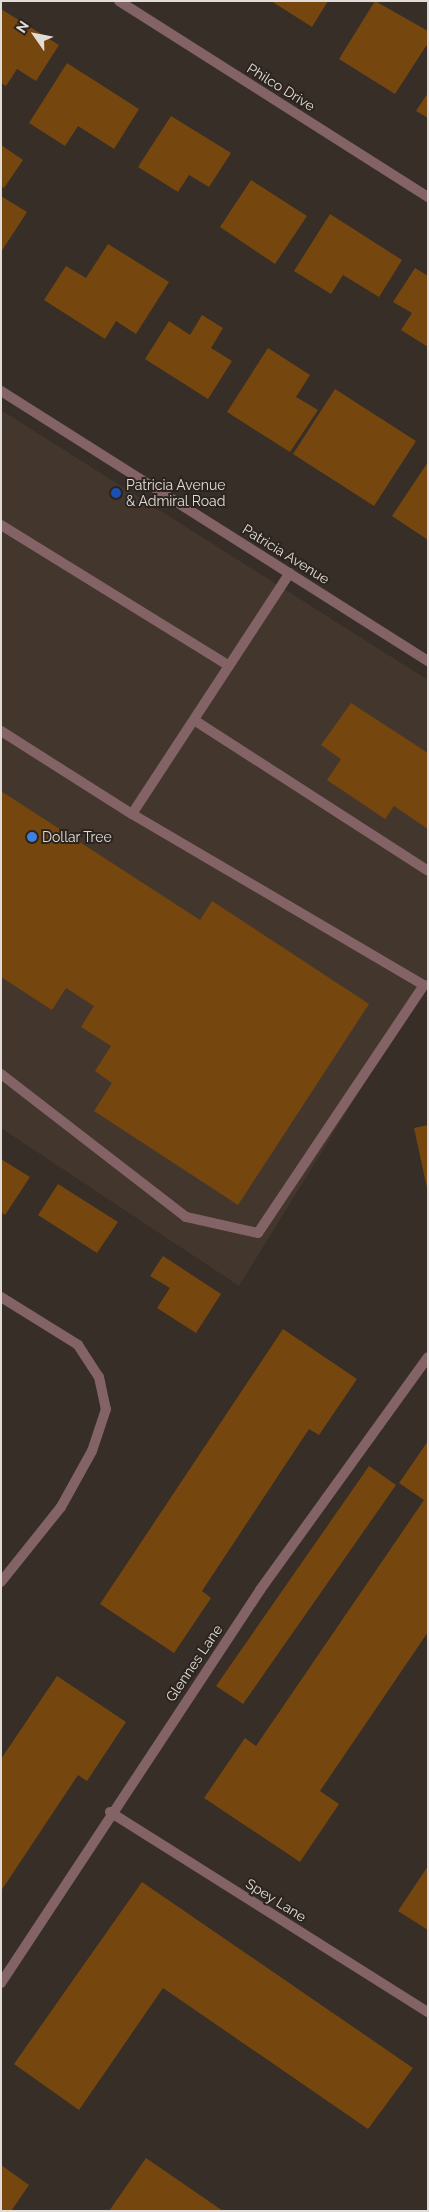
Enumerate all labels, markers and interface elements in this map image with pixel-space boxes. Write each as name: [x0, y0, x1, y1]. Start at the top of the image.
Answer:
north arrow: [10, 10, 60, 60]
text: N: [13, 18, 32, 36]
street label: Philco Drive: [244, 60, 318, 114]
place label: Patricia Avenue & Admiral Road: [126, 477, 226, 510]
marker: Patricia Avenue & Admiral Road: [110, 487, 122, 499]
street label: Patricia Avenue: [239, 520, 333, 588]
place label: Dollar Tree: [42, 829, 112, 845]
marker: Dollar Tree: [26, 831, 38, 843]
street label: Glennes Lane: [162, 1621, 226, 1705]
street label: Spey Lane: [243, 1875, 309, 1925]

